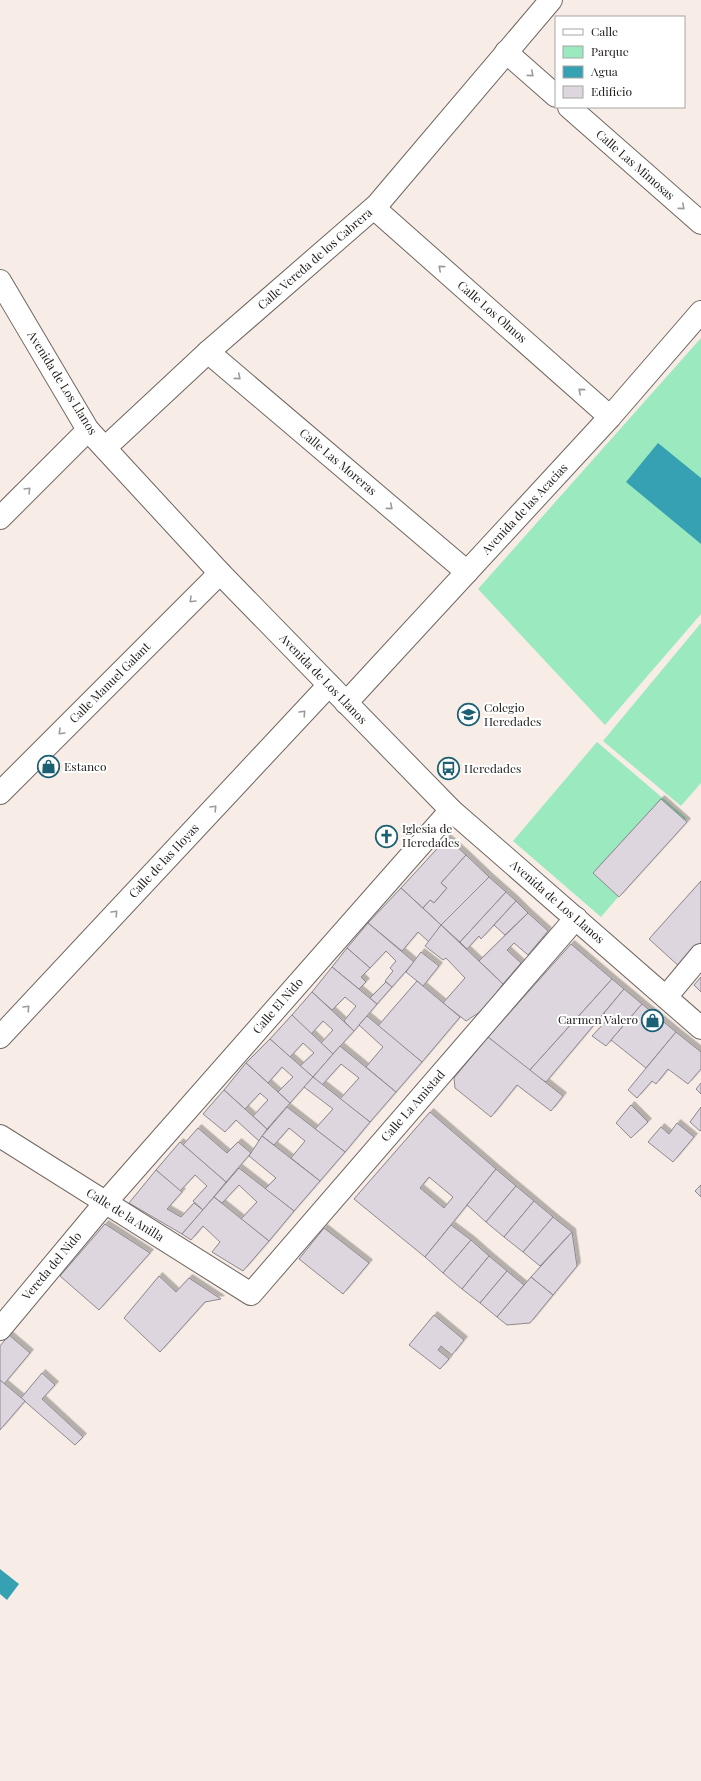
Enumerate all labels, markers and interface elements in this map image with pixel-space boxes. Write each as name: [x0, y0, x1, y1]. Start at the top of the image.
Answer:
legend: [555, 16, 685, 108]
text: Calle: [591, 23, 618, 39]
text: Parque: [591, 43, 629, 59]
text: Agua: [590, 63, 618, 79]
one-way arrow: [526, 69, 534, 76]
text: Edificio: [591, 83, 633, 99]
street label: Calle Las Mimosas: [593, 126, 678, 203]
one-way arrow: [677, 202, 685, 209]
street label: Calle Vereda de los Cabrera: [254, 204, 375, 312]
one-way arrow: [439, 265, 446, 272]
street label: Calle Los Olmos: [455, 277, 531, 346]
street label: Avenida de Los Llanos: [24, 327, 101, 437]
one-way arrow: [234, 373, 241, 380]
one-way arrow: [578, 388, 586, 395]
street label: Calle Las Moreras: [297, 424, 381, 498]
street label: Avenida de las Acacias: [477, 459, 571, 558]
one-way arrow: [23, 488, 31, 495]
one-way arrow: [386, 502, 393, 509]
one-way arrow: [189, 596, 197, 603]
street label: Avenida de Los Llanos: [276, 629, 371, 727]
street label: Calle Manuel Galant: [65, 638, 154, 726]
place label: Colegio Heredades: [484, 699, 541, 729]
school or university icon: Colegio Heredades: [455, 702, 481, 728]
one-way arrow: [298, 710, 305, 718]
one-way arrow: [58, 727, 66, 735]
shop icon: Estanco: [35, 754, 61, 780]
bus stop icon: Heredades: [436, 756, 462, 782]
place label: Estanco: [64, 758, 107, 774]
place label: Heredades: [464, 760, 521, 776]
one-way arrow: [209, 805, 217, 813]
street label: Calle de las Hoyas: [125, 820, 202, 901]
place label: Iglesia de Heredades: [402, 820, 459, 850]
church icon: Iglesia de Heredades: [374, 823, 400, 849]
street label: Avenida de Los Llanos: [507, 855, 608, 946]
one-way arrow: [111, 911, 118, 918]
street label: Calle El Nido: [249, 974, 306, 1037]
one-way arrow: [22, 1006, 29, 1013]
shop icon: Carmen Valero: [640, 1007, 666, 1033]
place label: Carmen Valero: [558, 1011, 638, 1027]
street label: Calle La Amistad: [377, 1066, 448, 1144]
street label: Calle de la Anilla: [84, 1184, 167, 1244]
street label: Vereda del Nido: [17, 1227, 85, 1304]

